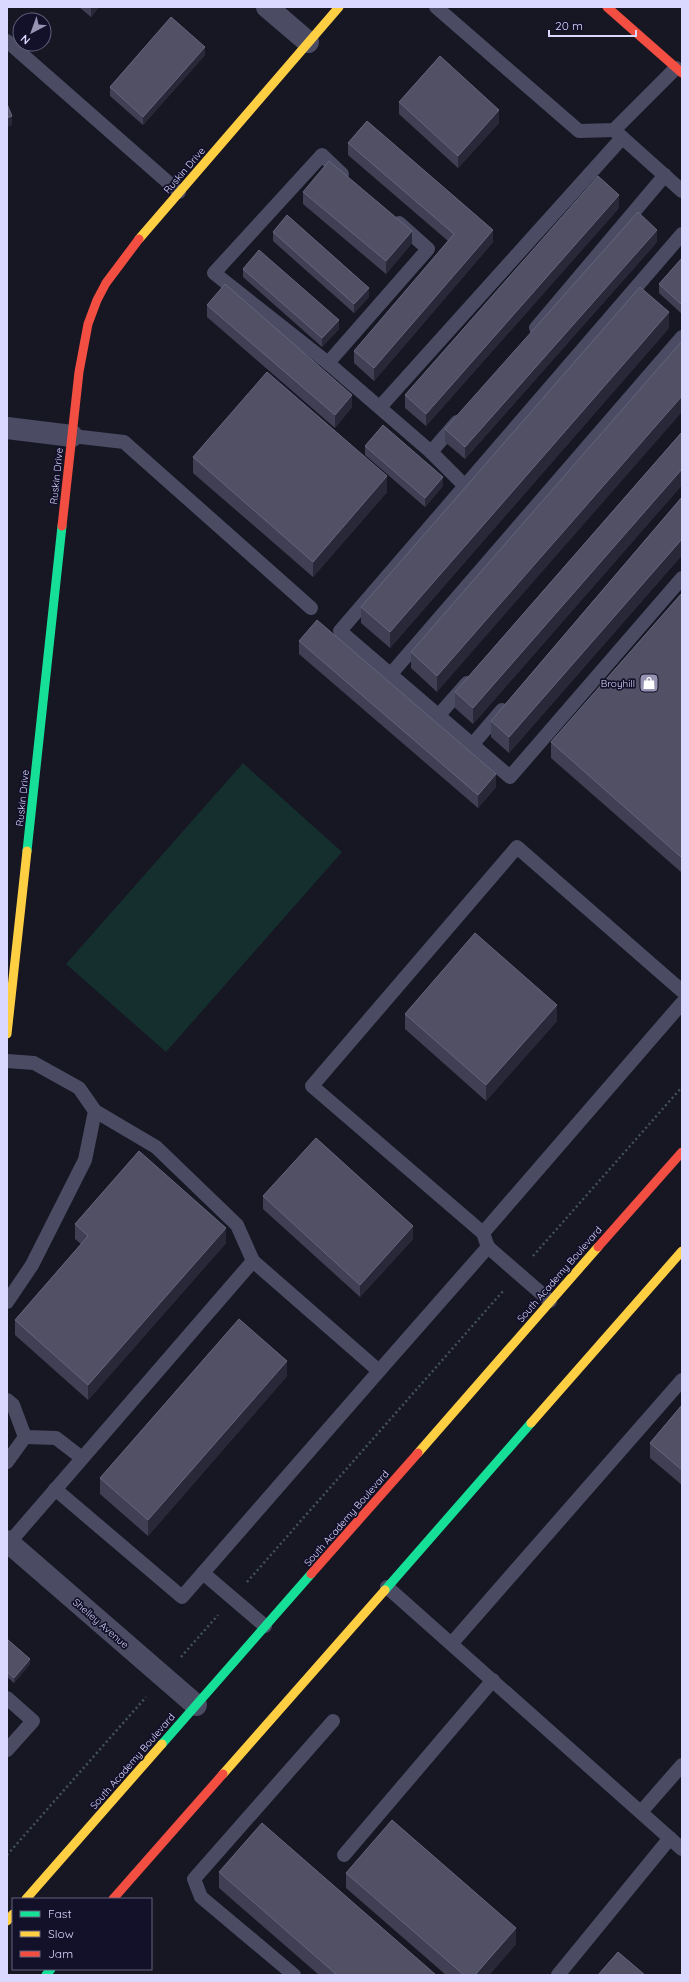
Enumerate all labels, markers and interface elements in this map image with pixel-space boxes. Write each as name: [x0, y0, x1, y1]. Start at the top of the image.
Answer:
north arrow: [12, 12, 52, 52]
scale bar: [549, 12, 636, 38]
text: 20 m: [555, 18, 583, 33]
text: N: [18, 32, 33, 47]
street label: Ruskin Drive: [161, 144, 208, 196]
street label: Ruskin Drive: [47, 447, 66, 505]
shop icon: Broyhill: [638, 672, 660, 694]
place label: Broyhill: [601, 677, 635, 690]
street label: Ruskin Drive: [13, 769, 32, 827]
street label: South Academy Boulevard: [514, 1224, 605, 1325]
street label: South Academy Boulevard: [301, 1468, 392, 1569]
street label: Shelley Avenue: [70, 1596, 131, 1651]
street label: South Academy Boulevard: [87, 1711, 178, 1812]
legend: [12, 1898, 152, 1970]
text: Fast: [48, 1906, 72, 1921]
text: Slow: [48, 1926, 74, 1941]
text: Jam: [48, 1946, 73, 1961]

